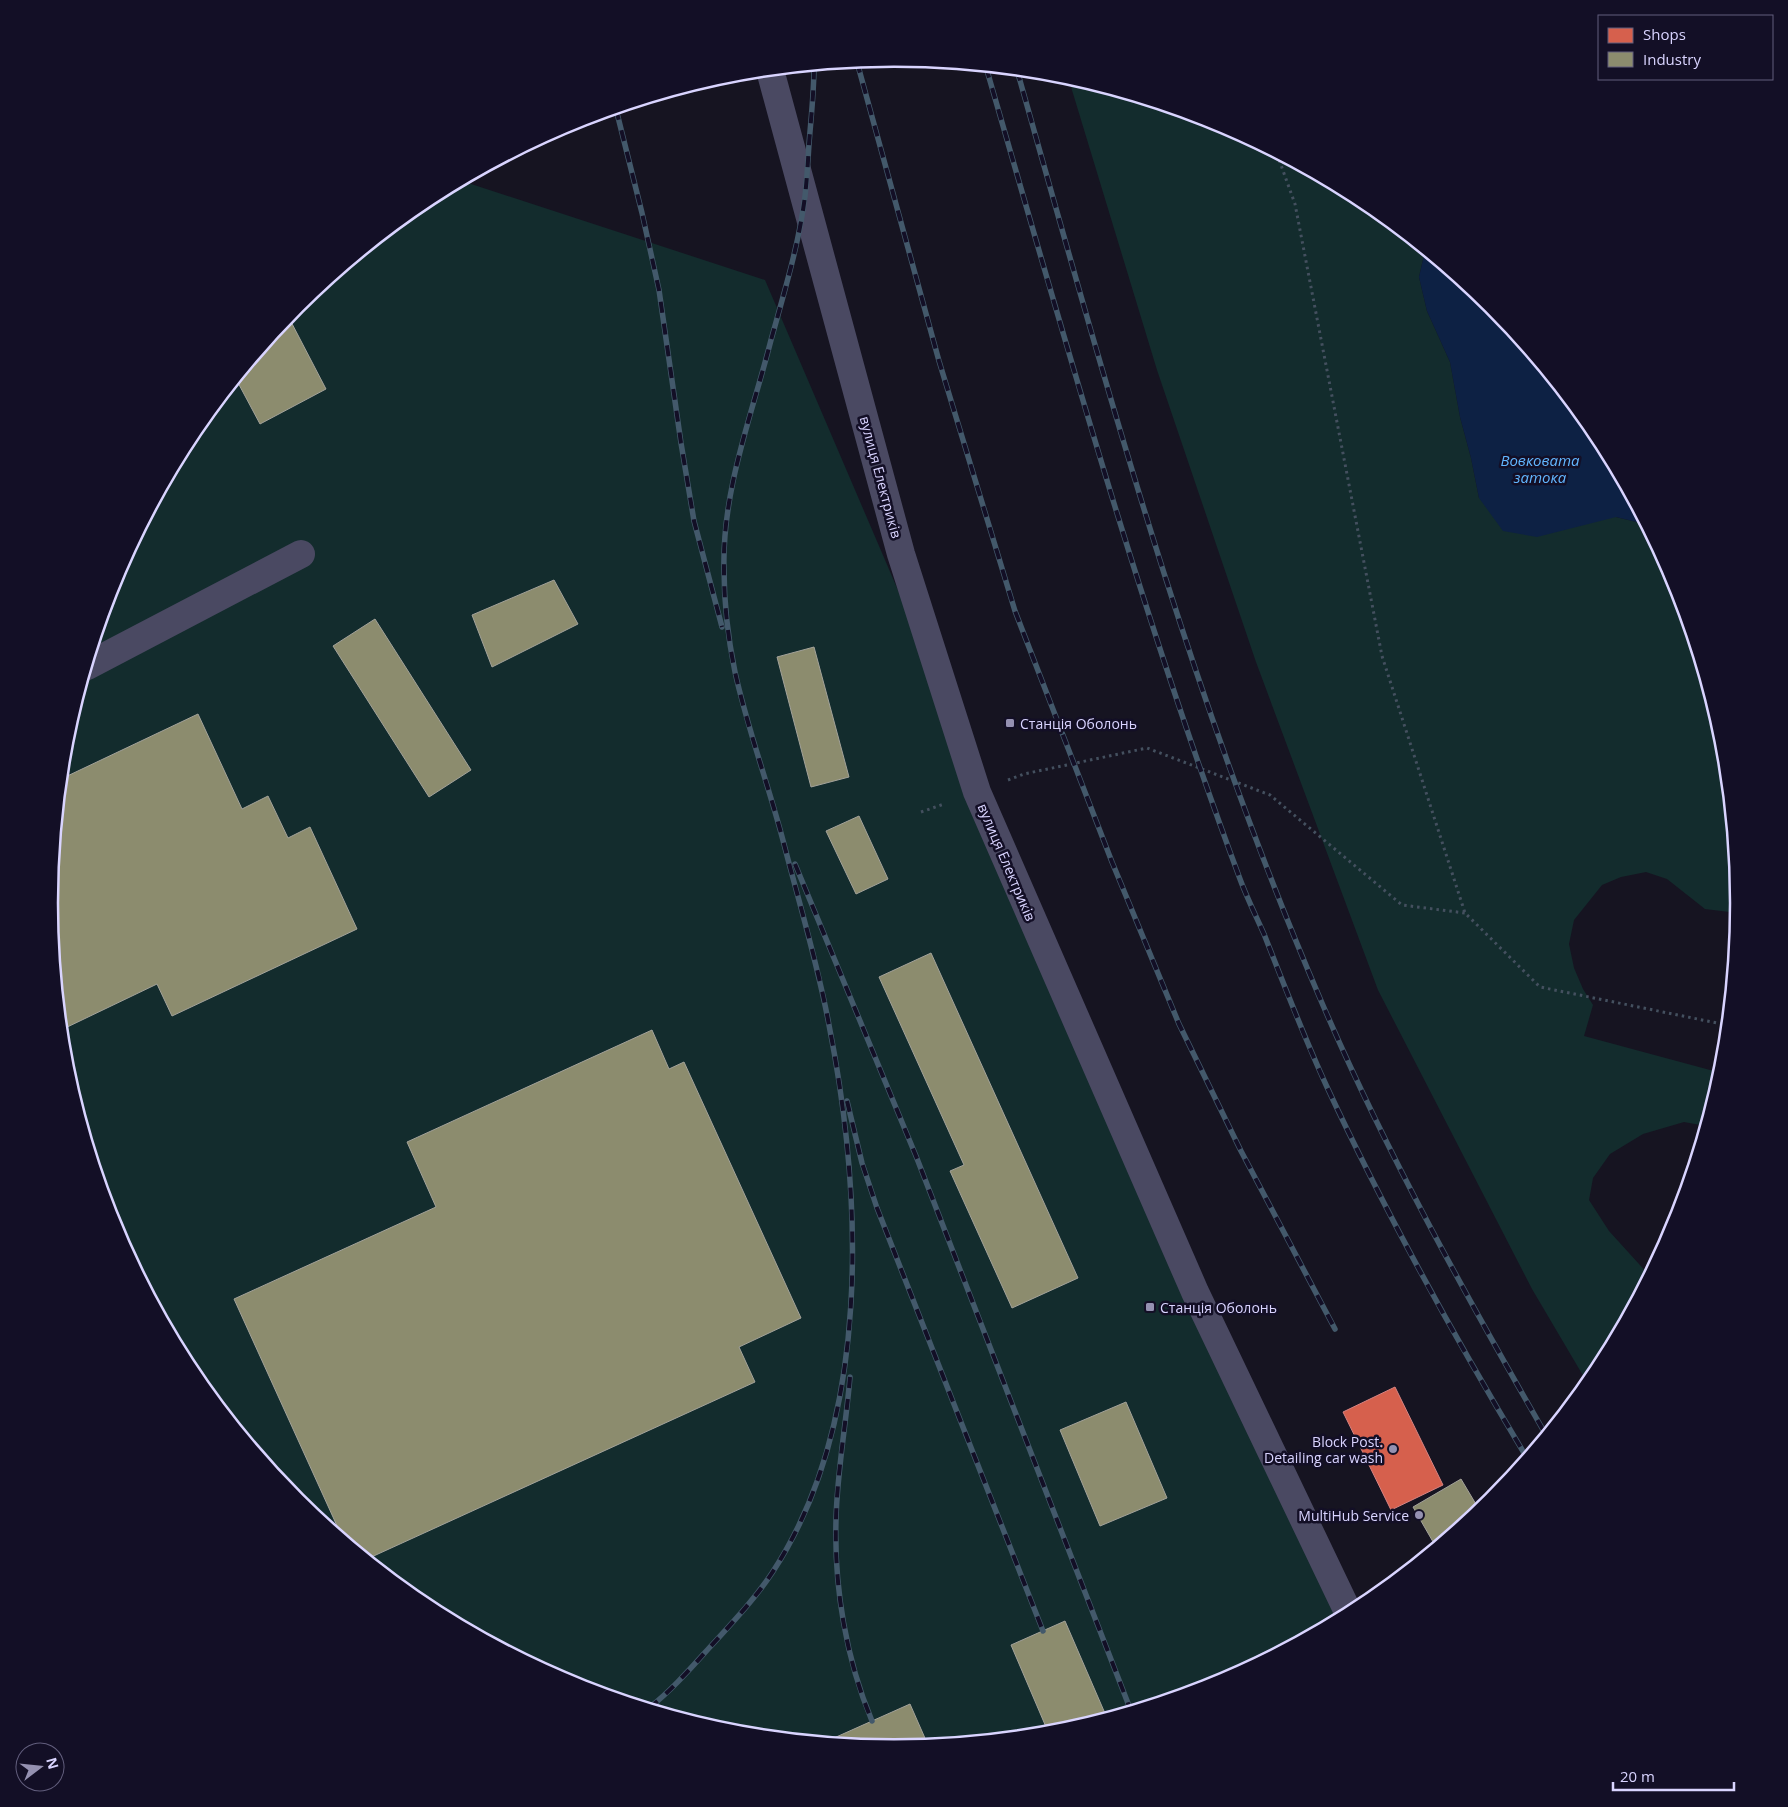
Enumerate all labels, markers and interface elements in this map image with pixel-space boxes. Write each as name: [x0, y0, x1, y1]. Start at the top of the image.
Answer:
legend: [1598, 15, 1773, 80]
text: Shops: [1643, 24, 1686, 44]
text: Industry: [1643, 49, 1701, 69]
street label: вулиця Електриків: [856, 414, 906, 540]
water label: Вовковата затока: [1500, 450, 1580, 487]
place label: Станція Оболонь: [1020, 714, 1137, 733]
marker: Станція Оболонь: [1004, 717, 1016, 729]
street label: вулиця Електриків: [974, 800, 1040, 924]
place label: Cтанція Оболонь: [1160, 1298, 1277, 1317]
marker: Cтанція Оболонь: [1144, 1301, 1156, 1313]
place label: Block Post. Detailing car wash: [1264, 1432, 1383, 1467]
marker: Block Post. Detailing car wash: [1387, 1443, 1399, 1455]
place label: MultiHub Service: [1298, 1506, 1409, 1525]
marker: MultiHub Service: [1413, 1509, 1425, 1521]
north arrow: [15, 1742, 65, 1792]
text: N: [42, 1755, 64, 1771]
scale bar: [1613, 1760, 1734, 1792]
text: 20 m: [1620, 1766, 1655, 1786]

